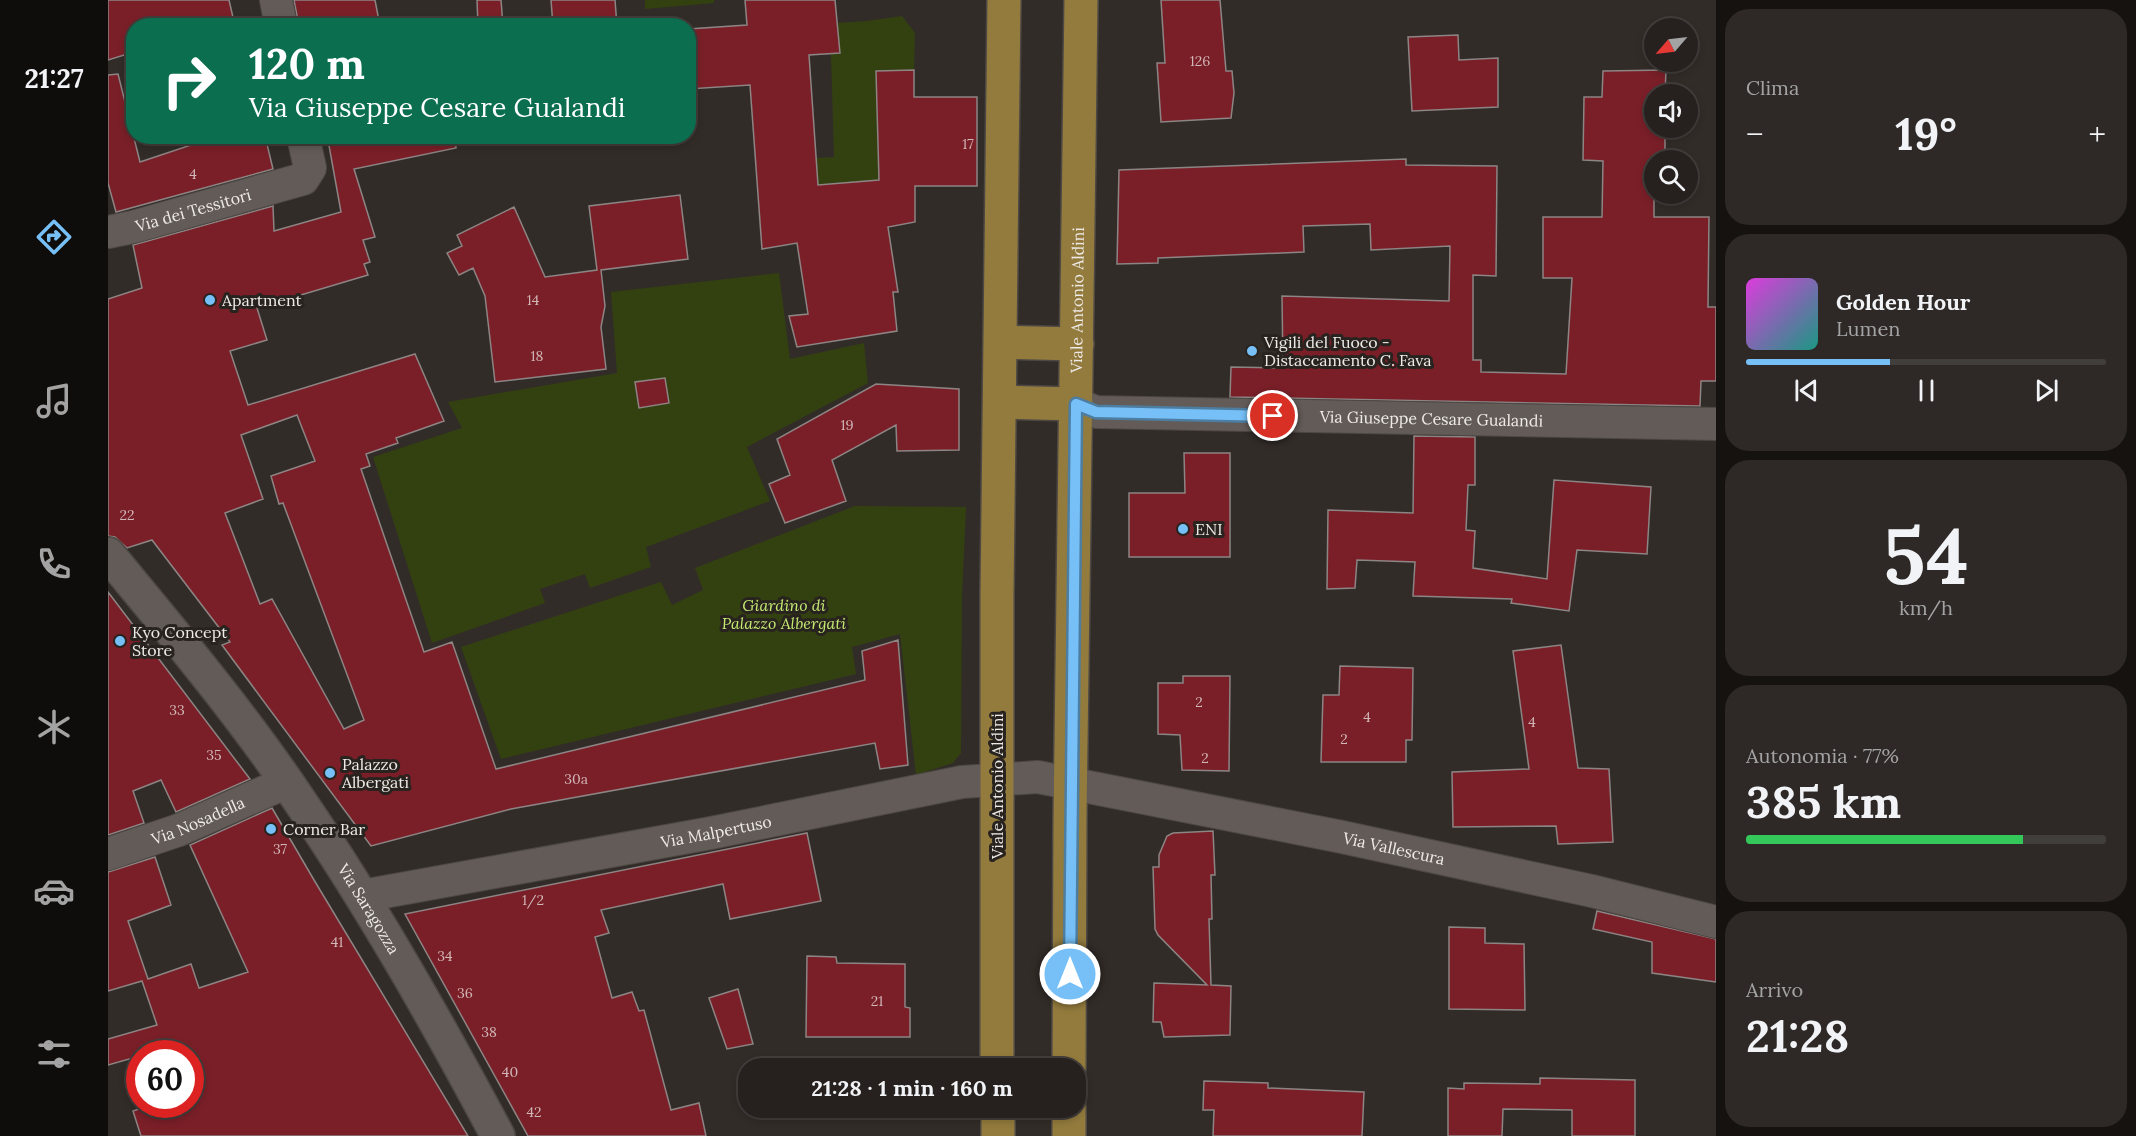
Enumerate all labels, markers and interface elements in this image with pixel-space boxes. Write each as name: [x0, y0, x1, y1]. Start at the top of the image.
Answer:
north arrow: [1644, 18, 1698, 72]
map controls: [1644, 18, 1698, 204]
text: 120 m: [249, 37, 365, 91]
icon: right: [150, 42, 228, 120]
house number: 126: [1190, 52, 1210, 70]
text: 21:27: [24, 61, 84, 95]
text: Clima: [1746, 75, 1799, 100]
button: sound: [1644, 84, 1698, 138]
text: Via Giuseppe Cesare Gualandi: [249, 90, 625, 124]
text: 19°: [1895, 105, 1957, 162]
text: −: [1746, 113, 1764, 155]
text: +: [2088, 113, 2106, 155]
house number: 17: [962, 135, 974, 153]
button: search: [1644, 150, 1698, 204]
house number: 4: [189, 165, 197, 183]
street label: Via dei Tessitori: [132, 184, 253, 236]
icon: directions: [33, 216, 75, 258]
street label: Viale Antonio Aldini: [1066, 227, 1088, 374]
text: Golden Hour: [1836, 288, 1970, 316]
place label: Apartment: [221, 290, 303, 310]
house number: 14: [527, 291, 540, 309]
marker: Apartment: [203, 293, 217, 307]
text: Lumen: [1836, 316, 1900, 341]
place label: Vigili del Fuoco - Distaccamento C. Fava: [1263, 332, 1431, 370]
marker: Vigili del Fuoco - Distaccamento C. Fava: [1245, 344, 1259, 358]
house number: 18: [531, 347, 544, 365]
icon: previous: [1790, 374, 1823, 407]
icon: pause: [1910, 374, 1943, 407]
icon: next: [2030, 374, 2063, 407]
icon: music: [33, 380, 75, 422]
pin: [1247, 390, 1298, 441]
icon: arrive: [1256, 399, 1289, 432]
street label: Via Giuseppe Cesare Gualandi: [1319, 406, 1543, 431]
house number: 19: [840, 416, 854, 434]
house number: 22: [119, 506, 135, 524]
text: 54: [1883, 506, 1969, 605]
place label: ENI: [1195, 519, 1223, 539]
marker: ENI: [1176, 522, 1190, 536]
icon: phone: [33, 543, 75, 585]
park label: Giardino di Palazzo Albergati: [722, 595, 846, 633]
text: km/h: [1899, 595, 1953, 620]
place label: Kyo Concept Store: [132, 622, 228, 660]
marker: Kyo Concept Store: [113, 634, 127, 648]
house number: 2: [1195, 693, 1203, 711]
house number: 33: [169, 701, 185, 719]
icon: climate: [33, 706, 75, 748]
house number: 4: [1363, 708, 1371, 726]
street label: Viale Antonio Aldini: [987, 713, 1007, 860]
house number: 4: [1528, 713, 1536, 731]
house number: 2: [1340, 730, 1348, 748]
text: Autonomia · 77%: [1746, 743, 1899, 768]
house number: 35: [206, 746, 222, 764]
house number: 2: [1201, 749, 1209, 767]
place label: Palazzo Albergati: [341, 754, 409, 792]
marker: Palazzo Albergati: [323, 766, 337, 780]
house number: 30a: [564, 770, 588, 788]
text: 385 km: [1746, 773, 1901, 830]
street label: Via Nosadella: [148, 792, 248, 849]
street label: Via Malpertuso: [658, 811, 773, 852]
place label: Corner Bar: [283, 819, 365, 839]
marker: Corner Bar: [264, 822, 278, 836]
street label: Via Vallescura: [1340, 827, 1447, 869]
house number: 37: [273, 840, 288, 858]
street label: Via Saragozza: [333, 859, 404, 958]
icon: car: [33, 870, 75, 912]
house number: 1/2: [522, 891, 544, 909]
house number: 41: [331, 933, 343, 951]
position arrow: [1038, 942, 1102, 1006]
house number: 34: [437, 947, 453, 965]
text: Arrivo: [1746, 977, 1803, 1002]
house number: 36: [457, 984, 473, 1002]
house number: 21: [871, 992, 883, 1010]
text: 21:28: [1746, 1007, 1849, 1064]
house number: 38: [481, 1023, 497, 1041]
icon: filters: [33, 1033, 75, 1075]
speed limit sign: 60: [126, 1040, 204, 1118]
house number: 40: [502, 1063, 518, 1081]
text: 21:28 · 1 min · 160 m: [811, 1074, 1013, 1102]
house number: 42: [526, 1103, 542, 1121]

